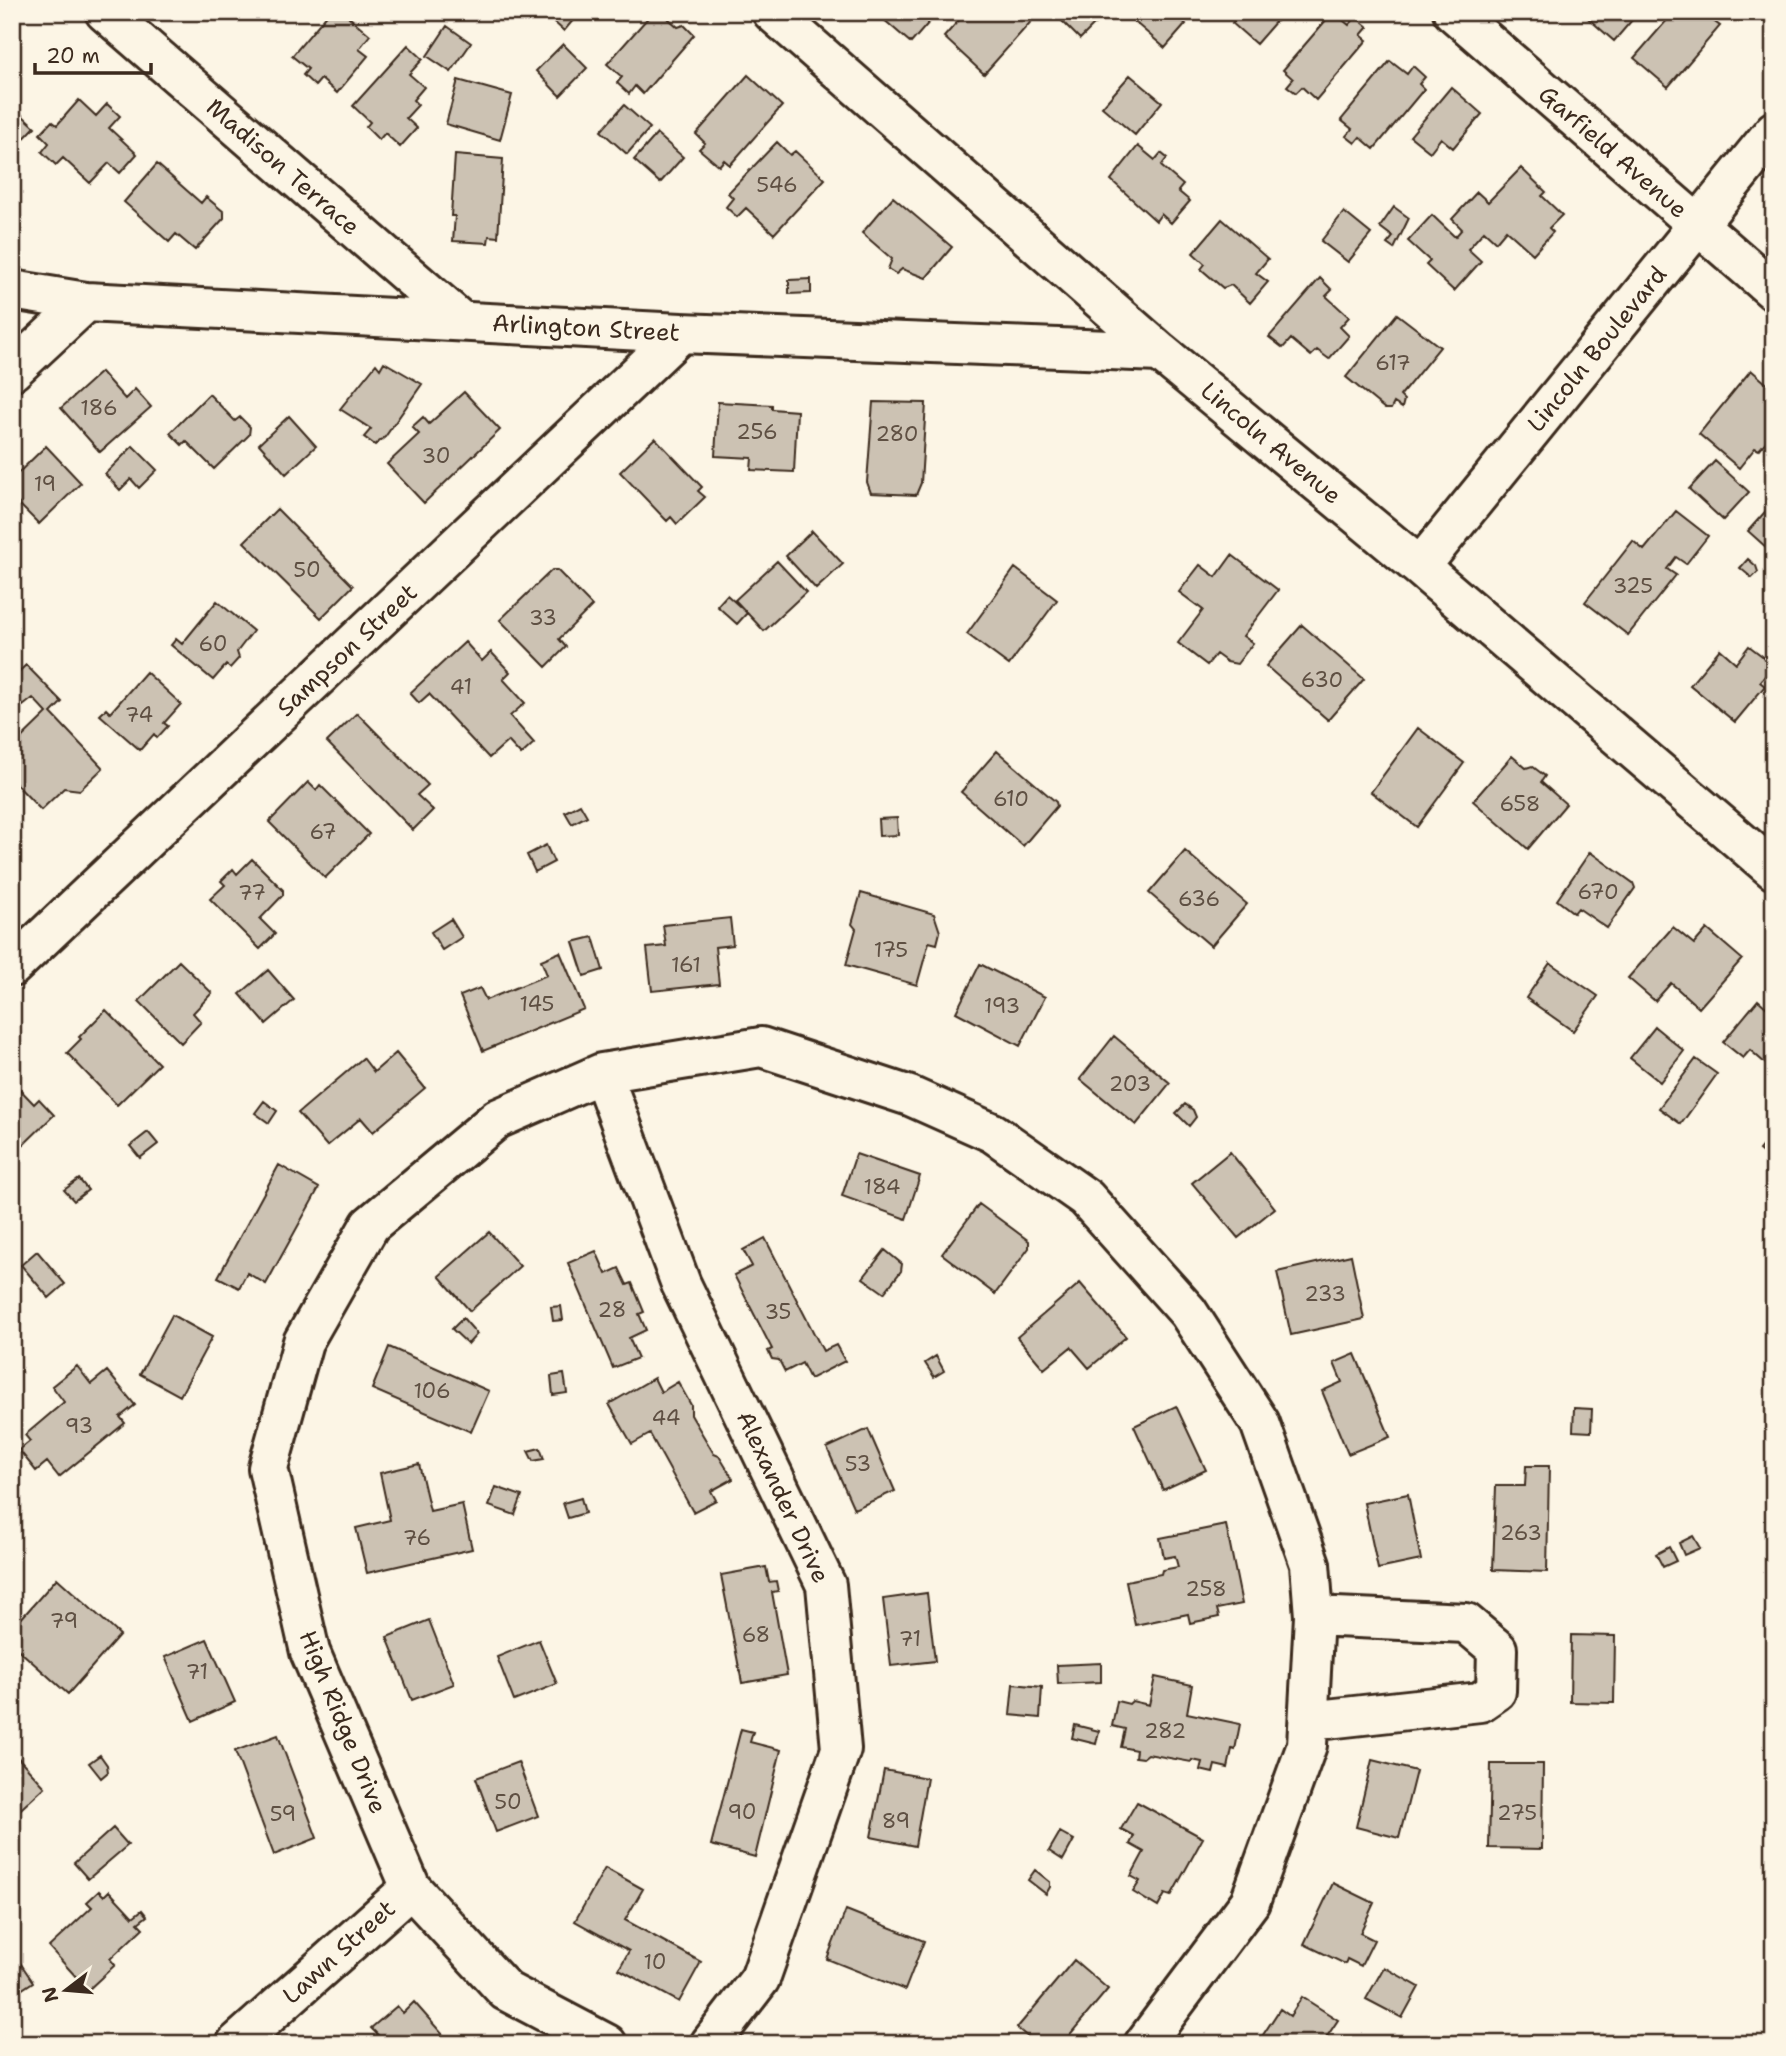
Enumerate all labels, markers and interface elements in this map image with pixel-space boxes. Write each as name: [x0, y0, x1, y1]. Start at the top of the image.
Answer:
scale bar: [35, 32, 150, 76]
text: 20 m: [46, 42, 100, 70]
street label: Garfield Avenue: [1532, 78, 1694, 226]
street label: Madison Terrace: [200, 91, 366, 243]
house number: 546: [756, 171, 798, 199]
street label: Lincoln Boulevard: [1520, 259, 1674, 439]
street label: Arlington Street: [491, 307, 681, 349]
house number: 617: [1375, 349, 1411, 377]
street label: Lincoln Avenue: [1194, 375, 1348, 511]
house number: 186: [80, 394, 118, 422]
house number: 256: [736, 418, 778, 446]
house number: 280: [875, 420, 919, 448]
house number: 30: [421, 442, 451, 470]
house number: 19: [34, 470, 56, 498]
house number: 50: [293, 556, 321, 584]
house number: 325: [1613, 572, 1653, 600]
street label: Sampson Street: [270, 576, 424, 724]
house number: 33: [529, 604, 557, 632]
house number: 60: [199, 630, 227, 658]
house number: 630: [1301, 666, 1343, 694]
house number: 41: [450, 673, 472, 701]
house number: 74: [125, 701, 153, 729]
house number: 610: [993, 785, 1029, 813]
house number: 658: [1500, 790, 1540, 818]
house number: 67: [309, 818, 337, 846]
house number: 670: [1577, 878, 1619, 906]
house number: 77: [238, 879, 266, 907]
house number: 636: [1178, 885, 1220, 913]
house number: 175: [874, 936, 908, 964]
house number: 161: [671, 951, 701, 979]
house number: 145: [520, 990, 554, 1018]
house number: 193: [984, 992, 1020, 1020]
house number: 203: [1109, 1070, 1151, 1098]
house number: 184: [864, 1173, 900, 1201]
house number: 233: [1304, 1280, 1346, 1308]
house number: 28: [598, 1296, 626, 1324]
house number: 35: [765, 1298, 791, 1326]
house number: 106: [413, 1377, 451, 1405]
house number: 44: [652, 1404, 680, 1432]
street label: Alexander Drive: [729, 1406, 837, 1588]
house number: 93: [65, 1412, 93, 1440]
house number: 53: [845, 1450, 871, 1478]
house number: 263: [1500, 1519, 1542, 1547]
house number: 76: [403, 1524, 431, 1552]
house number: 258: [1185, 1575, 1227, 1603]
house number: 79: [50, 1607, 78, 1635]
house number: 68: [742, 1621, 770, 1649]
house number: 71: [899, 1625, 921, 1653]
street label: High Ridge Drive: [292, 1626, 394, 1818]
house number: 71: [186, 1658, 208, 1686]
house number: 282: [1144, 1717, 1186, 1745]
house number: 50: [494, 1788, 522, 1816]
house number: 90: [727, 1798, 757, 1826]
house number: 275: [1497, 1799, 1537, 1827]
house number: 59: [270, 1800, 296, 1828]
house number: 89: [882, 1807, 910, 1835]
street label: Lawn Street: [276, 1893, 402, 2011]
house number: 10: [644, 1948, 666, 1976]
north arrow: [32, 1954, 102, 2024]
text: N: [36, 1984, 64, 2005]

